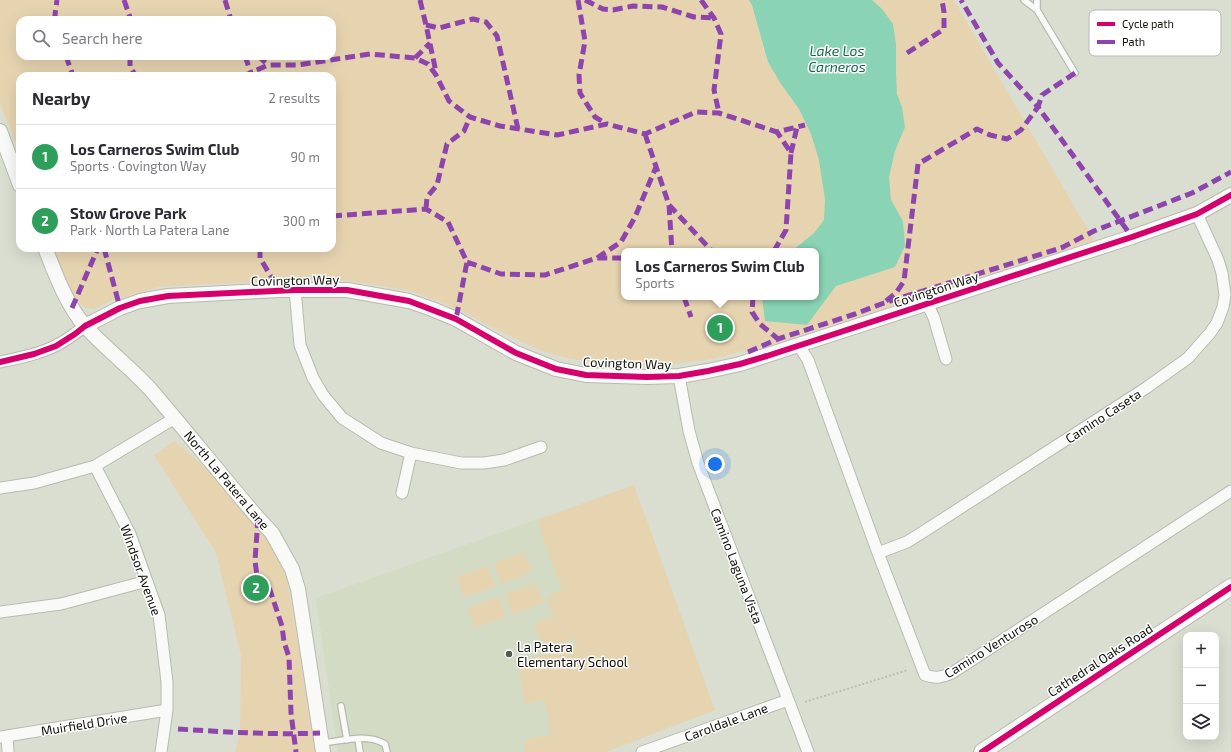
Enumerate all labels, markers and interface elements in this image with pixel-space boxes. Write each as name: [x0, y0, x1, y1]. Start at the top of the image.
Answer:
legend: [1089, 10, 1221, 56]
search box: [16, 16, 336, 60]
text: Cycle path: [1122, 17, 1174, 30]
icon: search: [30, 27, 52, 49]
text: Search here: [62, 29, 143, 47]
text: Path: [1122, 35, 1145, 48]
water label: Lake Los Carneros: [808, 42, 866, 75]
text: Nearby: [32, 88, 90, 108]
text: 2 results: [268, 90, 320, 106]
text: Los Carneros Swim Club: [70, 140, 239, 158]
text: 1: [42, 149, 48, 165]
text: 90 m: [290, 149, 320, 165]
text: Sports · Covington Way: [70, 158, 206, 174]
text: Stow Grove Park: [70, 204, 187, 222]
text: 2: [41, 213, 49, 229]
text: 300 m: [283, 213, 320, 229]
text: Park · North La Patera Lane: [70, 222, 230, 238]
popup: [621, 248, 819, 300]
text: Los Carneros Swim Club: [635, 257, 805, 275]
street label: Covington Way: [891, 268, 981, 310]
street label: Covington Way: [251, 271, 339, 289]
text: Sports: [635, 275, 674, 291]
pin: 1: [707, 313, 733, 343]
street label: Covington Way: [583, 353, 672, 373]
street label: Camino Caseta: [1062, 386, 1144, 446]
street label: North La Patera Lane: [181, 427, 273, 533]
your location: [705, 454, 725, 474]
street label: Camino Laguna Vista: [708, 506, 766, 626]
street label: Windsor Avenue: [117, 522, 165, 618]
pin: 2: [243, 573, 269, 603]
street label: Camino Venturoso: [941, 611, 1041, 681]
street label: Cathedral Oaks Road: [1044, 620, 1156, 700]
map controls: [1183, 632, 1219, 740]
button: +: [1183, 632, 1219, 668]
place label: La Patera Elementary School: [517, 639, 628, 670]
marker: La Patera Elementary School: [504, 649, 514, 659]
button: −: [1183, 668, 1219, 704]
street label: Caroldale Lane: [682, 700, 770, 744]
button: layers: [1183, 704, 1219, 740]
street label: Muirfield Drive: [40, 709, 128, 739]

